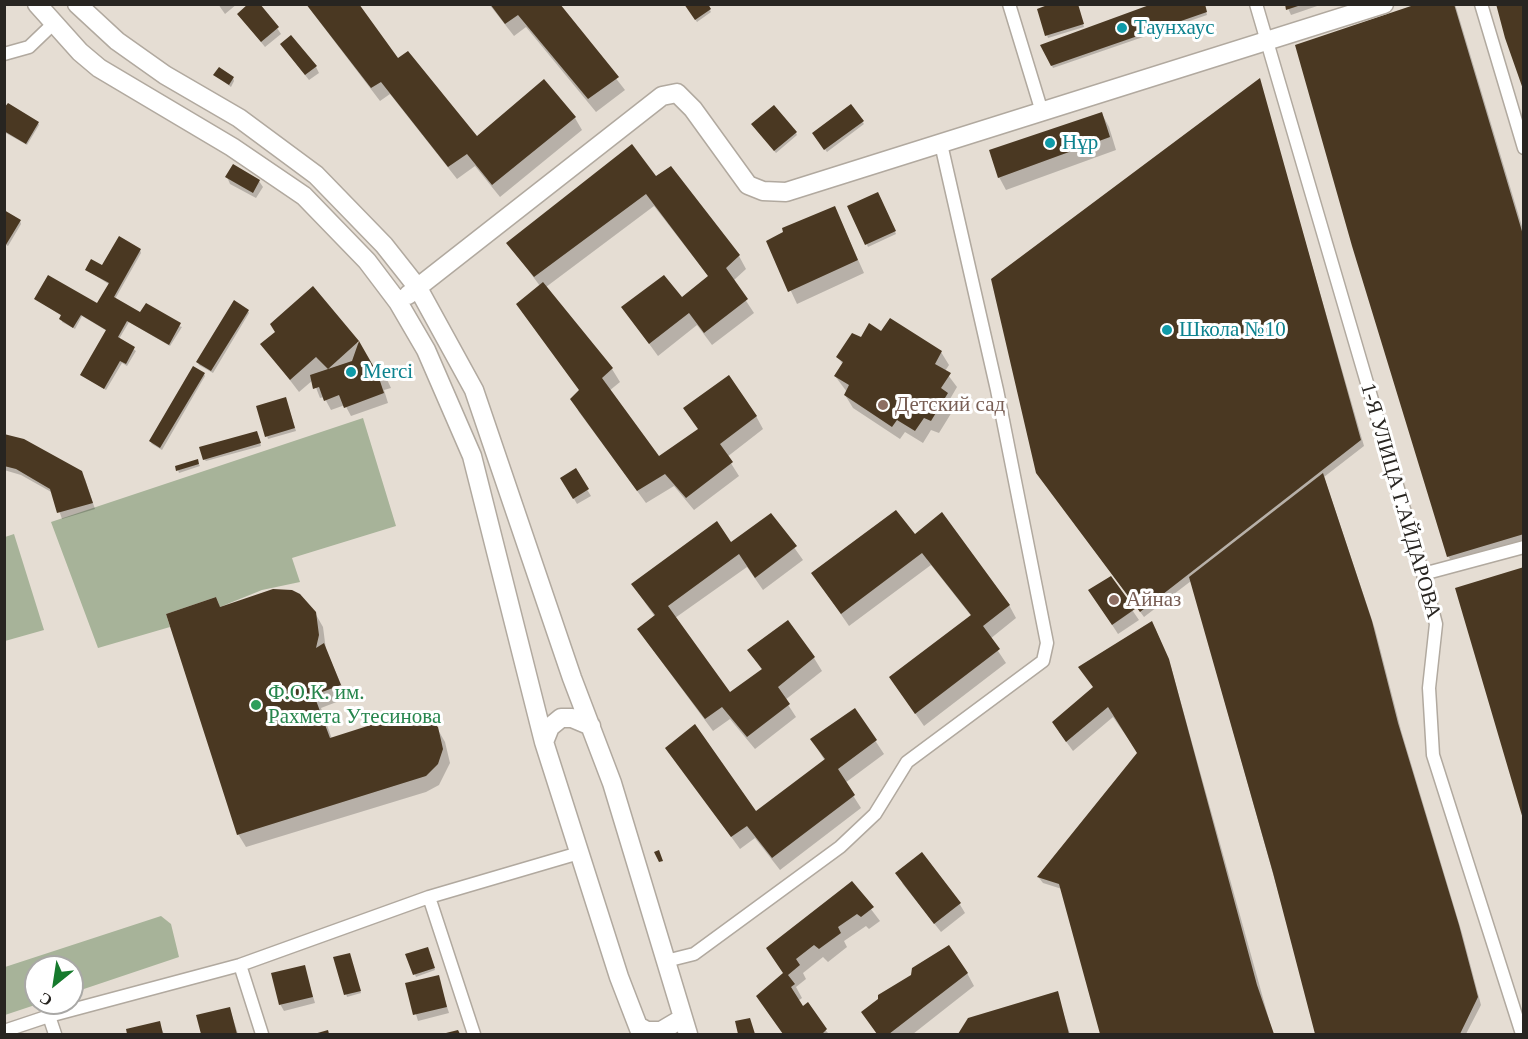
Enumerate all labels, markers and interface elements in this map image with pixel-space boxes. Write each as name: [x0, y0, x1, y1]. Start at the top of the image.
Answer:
place label: Таунхаус: [1134, 15, 1215, 41]
marker: Таунхаус: [1115, 21, 1129, 35]
place label: Нұр: [1062, 130, 1098, 156]
marker: Нұр: [1043, 136, 1057, 150]
place label: Школа №10: [1179, 317, 1286, 343]
marker: Школа №10: [1160, 323, 1174, 337]
place label: Merci: [363, 359, 413, 385]
marker: Merci: [344, 365, 358, 379]
street label: 1-Я УЛИЦА Г.АЙДАРОВА: [1354, 380, 1446, 622]
place label: Детский сад: [895, 392, 1005, 418]
marker: Детский сад: [876, 398, 890, 412]
place label: Айназ: [1126, 587, 1181, 613]
marker: Айназ: [1107, 593, 1121, 607]
place label: Ф.О.К. им. Рахмета Утесинова: [268, 680, 441, 730]
marker: Ф.О.К. им. Рахмета Утесинова: [249, 698, 263, 712]
north arrow: [24, 955, 84, 1015]
text: С: [36, 989, 55, 1010]

